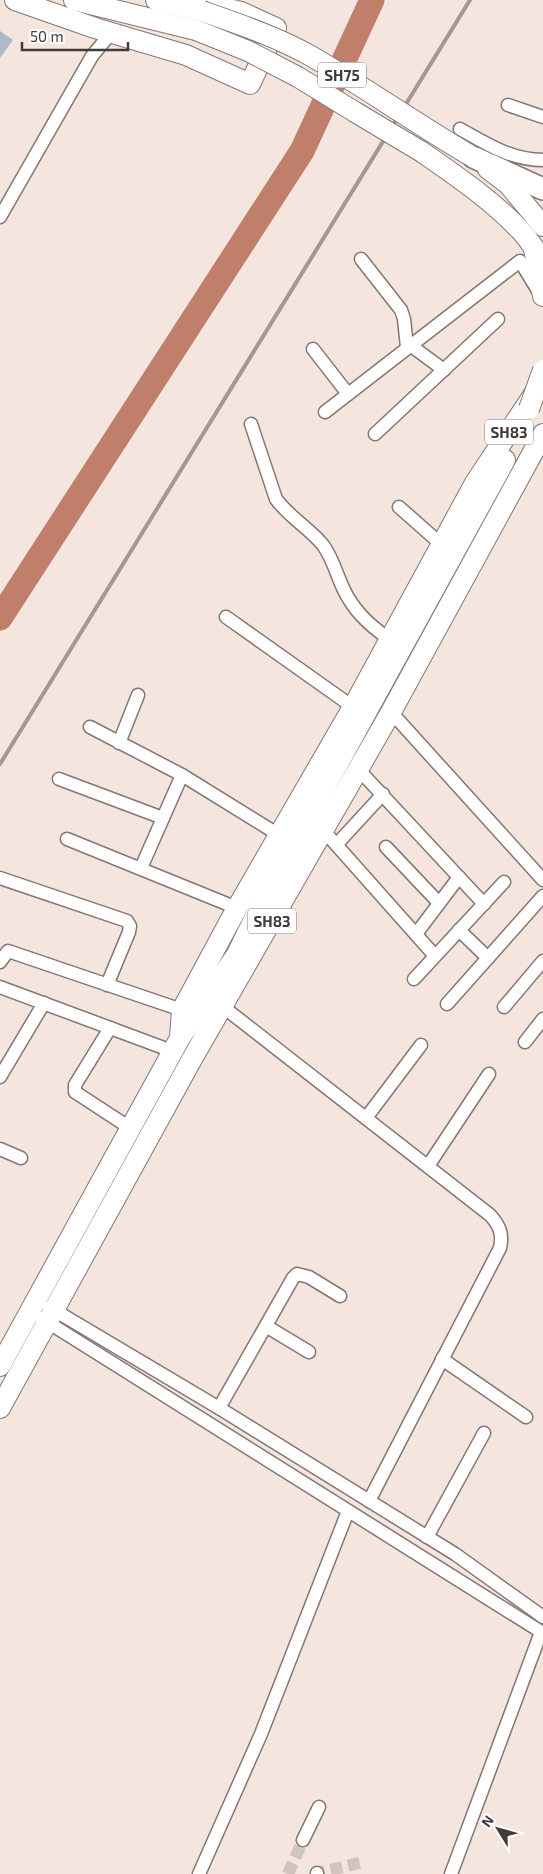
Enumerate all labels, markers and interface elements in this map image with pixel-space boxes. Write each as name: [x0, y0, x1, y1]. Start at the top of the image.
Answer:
scale bar: [22, 20, 129, 52]
text: 50 m: [30, 27, 64, 45]
road number: SH75: [318, 62, 366, 88]
road number: SH83: [485, 420, 533, 444]
road number: SH83: [248, 908, 296, 934]
north arrow: [473, 1804, 523, 1854]
text: N: [477, 1812, 497, 1830]

